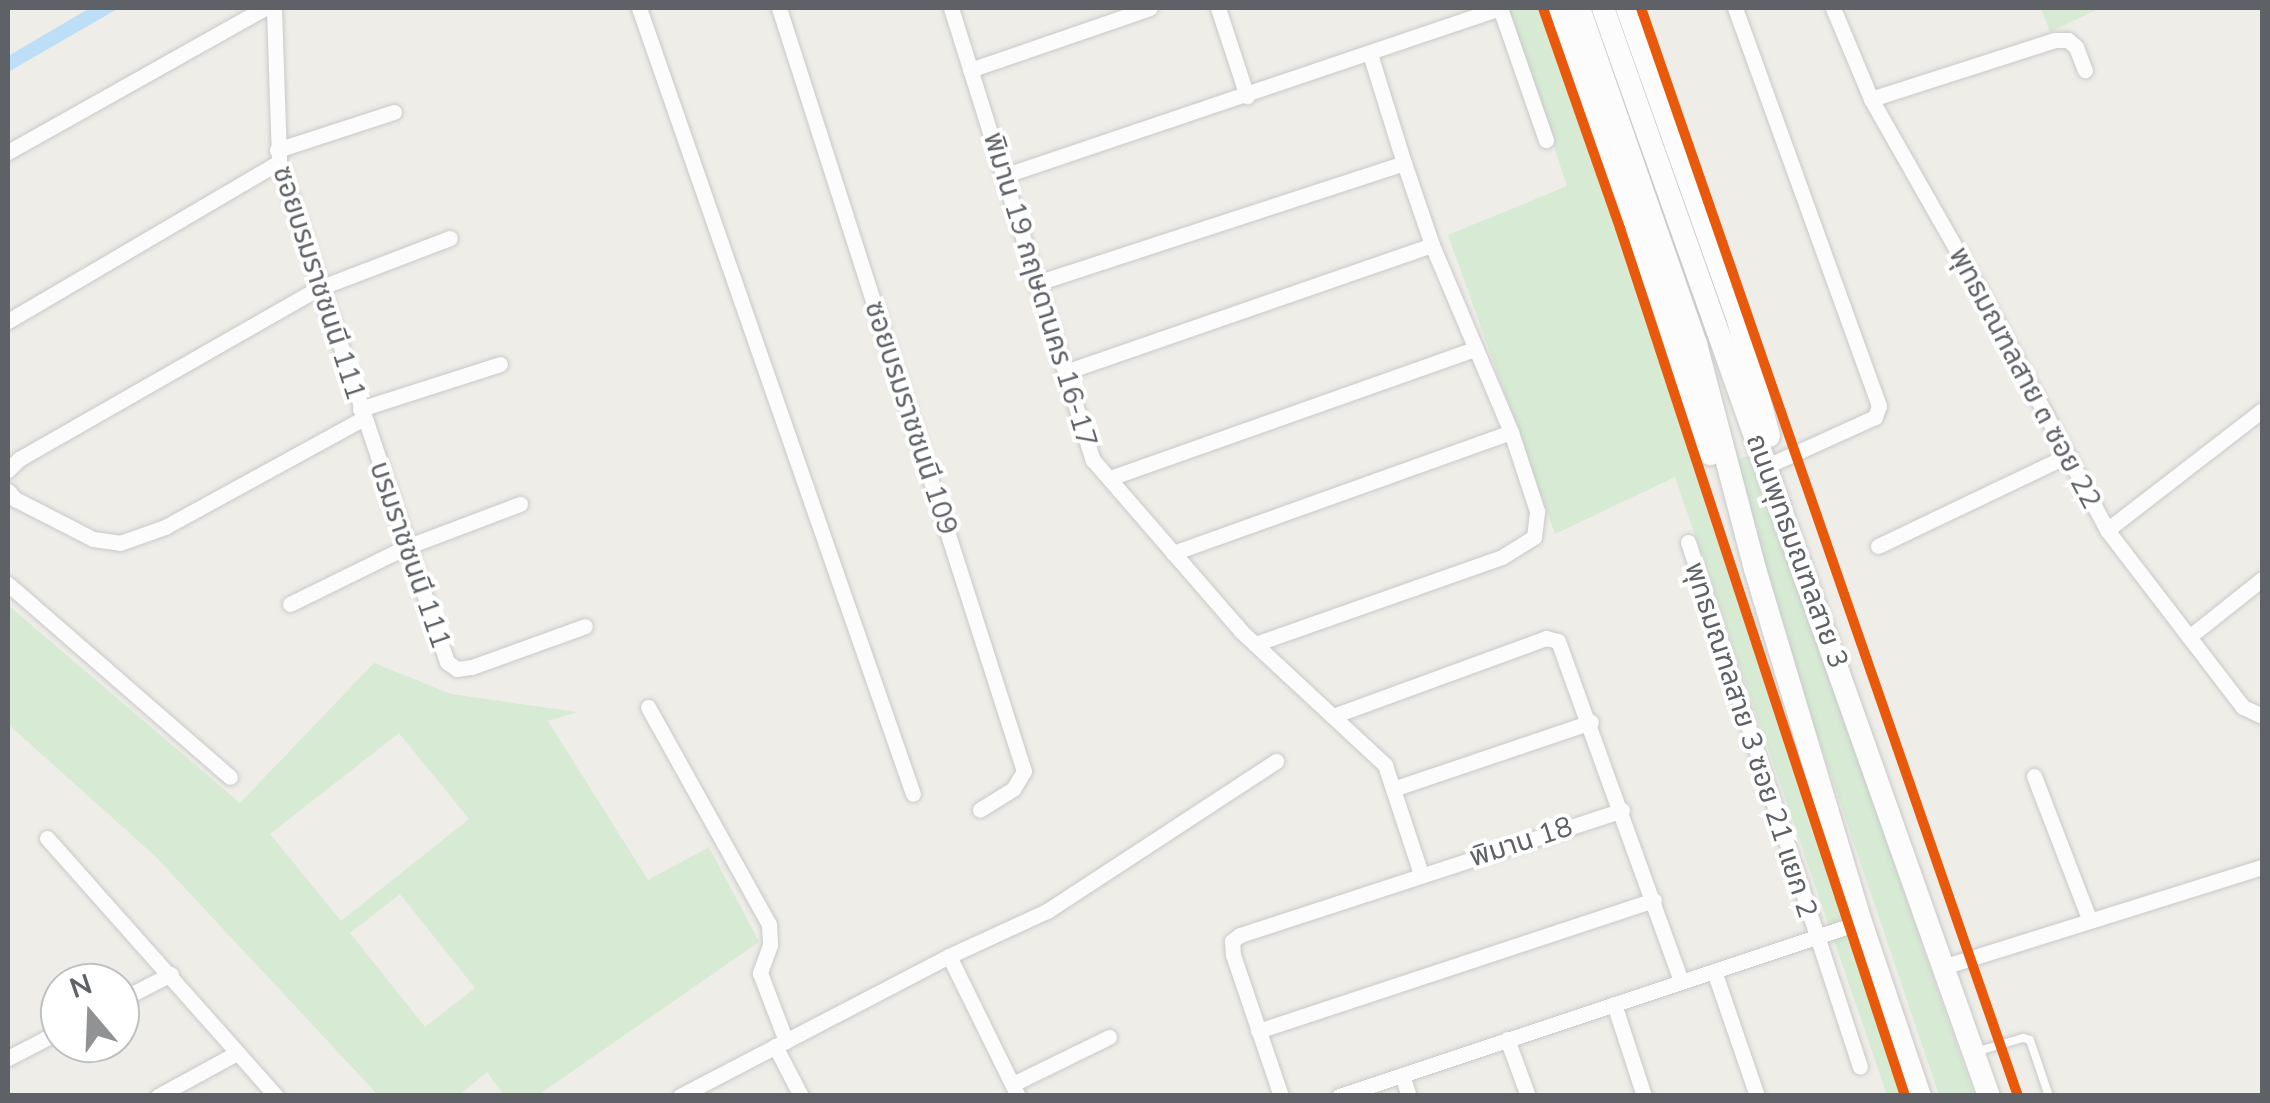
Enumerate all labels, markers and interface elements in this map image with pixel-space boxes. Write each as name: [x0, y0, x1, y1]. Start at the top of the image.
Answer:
street label: พิมาน 19 กฤษดานคร 16-17: [976, 128, 1104, 452]
street label: ซอยบรมราชชนนี 111: [265, 162, 373, 404]
street label: พุทธมณฑลสาย ๓ ซอย 22: [1942, 242, 2108, 514]
street label: ซอยบรมราชชนนี 109: [857, 297, 965, 539]
street label: ถนนพุทธมณฑลสาย 3: [1739, 429, 1855, 673]
street label: บรมราชชนนี 111: [362, 457, 458, 653]
street label: พุทธมณฑลสาย 3 ซอย 21 แยก 2: [1678, 558, 1824, 922]
street label: พิมาน 18: [1465, 810, 1577, 874]
north arrow: [40, 963, 140, 1063]
text: N: [65, 965, 97, 1008]

